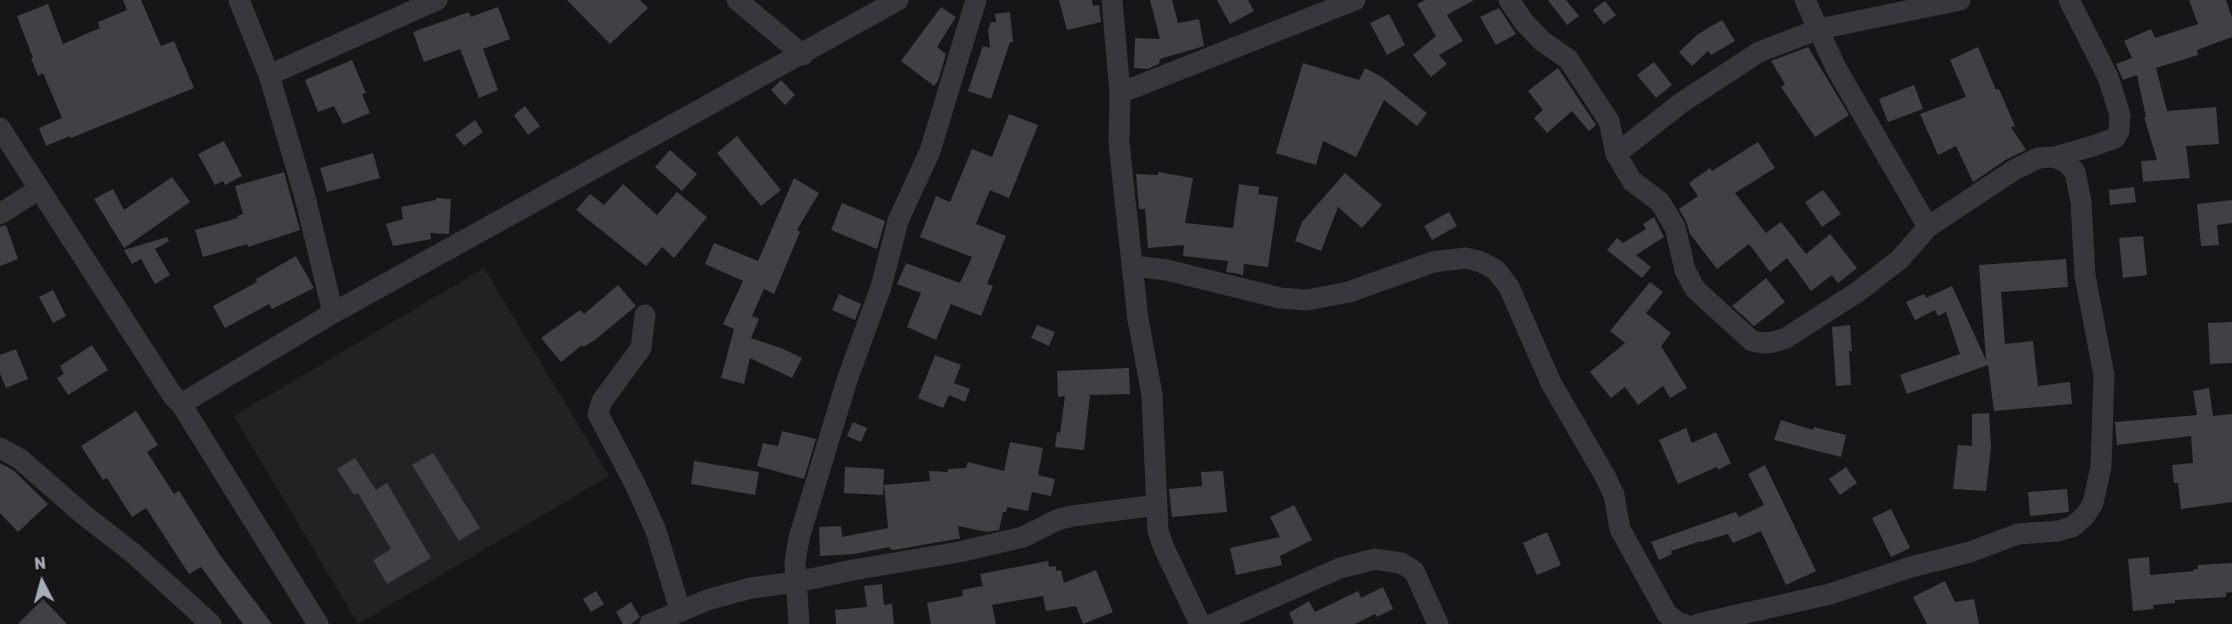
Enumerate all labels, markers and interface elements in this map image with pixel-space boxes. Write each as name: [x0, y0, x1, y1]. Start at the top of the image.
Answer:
north arrow: [12, 552, 72, 612]
text: N: [33, 554, 47, 574]

